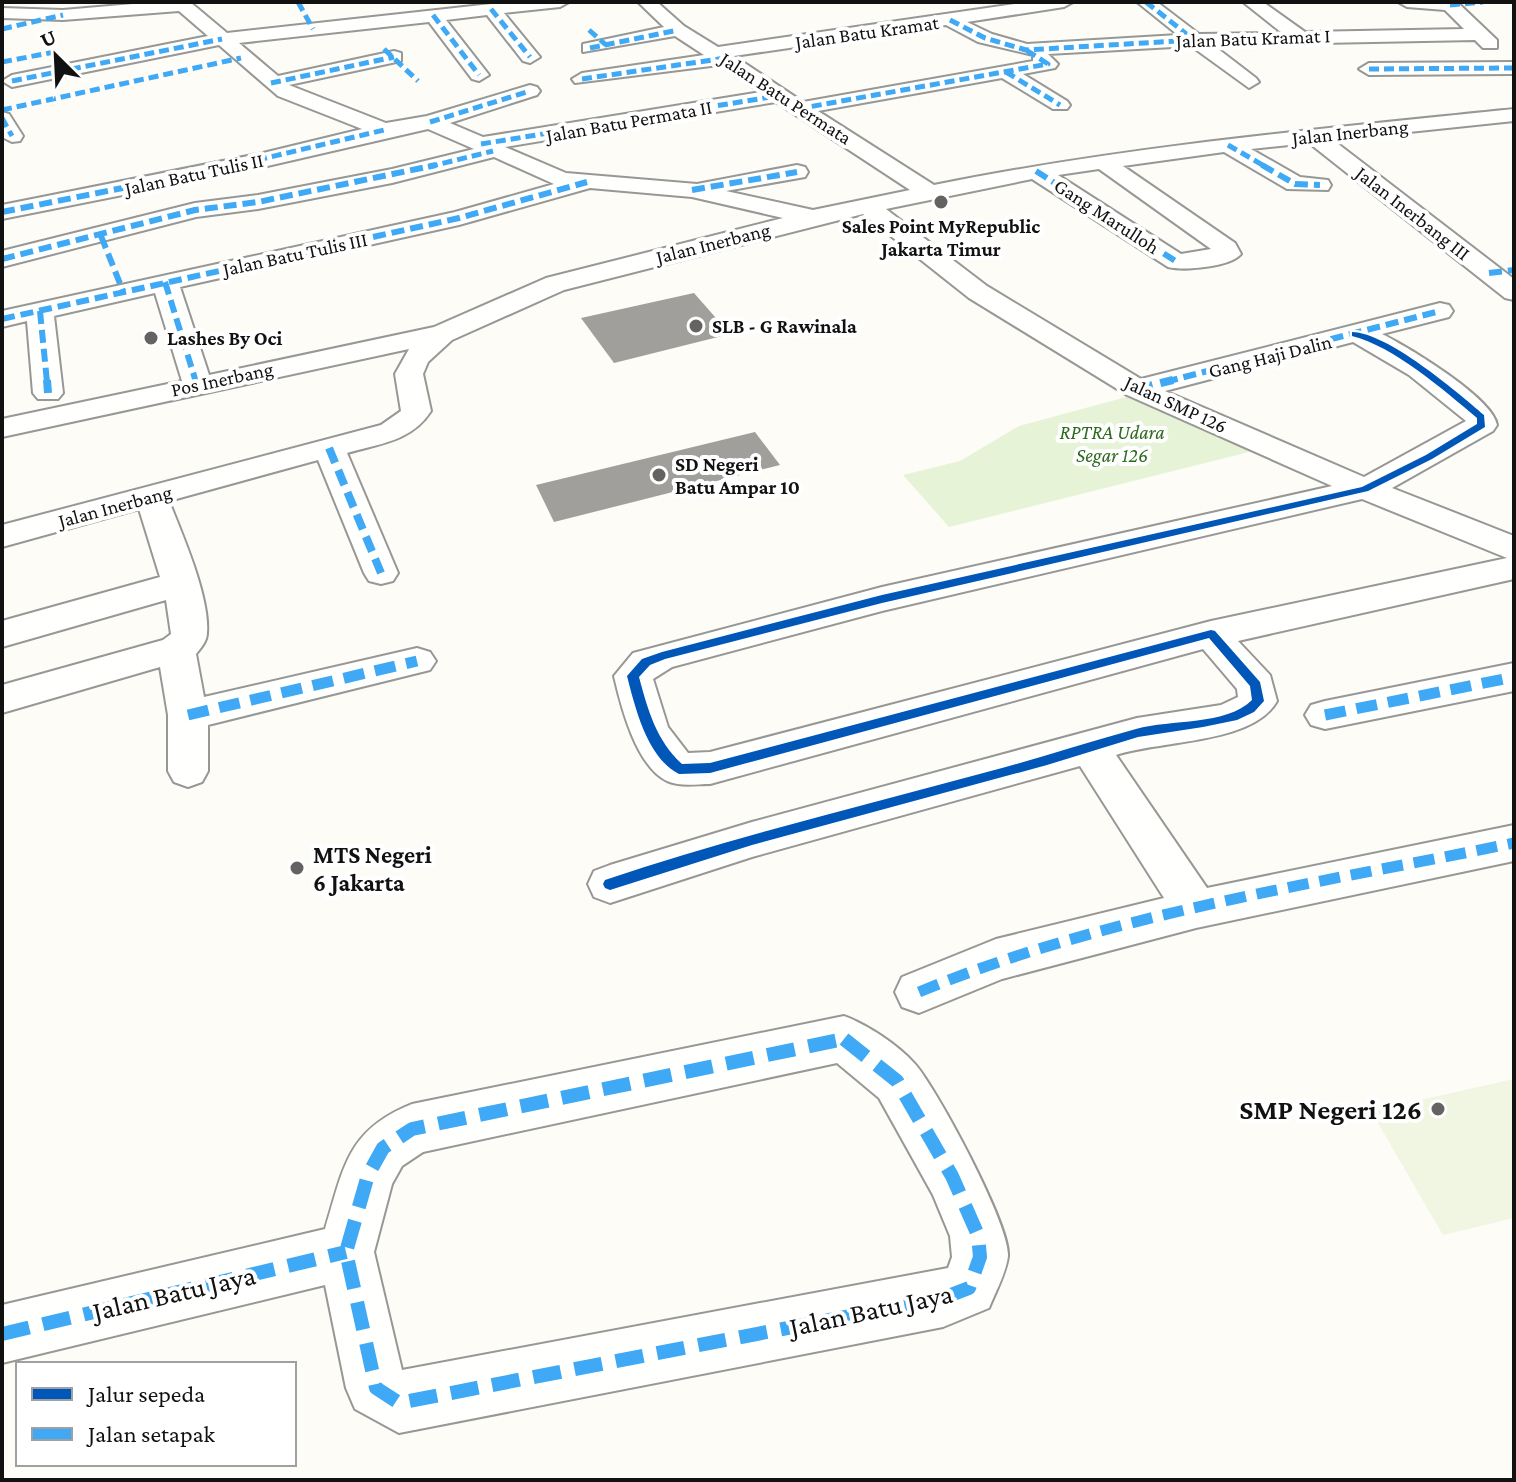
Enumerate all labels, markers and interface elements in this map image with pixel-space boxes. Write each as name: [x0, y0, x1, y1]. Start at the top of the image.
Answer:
street label: Jalan Batu Kramat: [792, 11, 941, 54]
north arrow: [16, 16, 96, 96]
text: U: [36, 24, 60, 53]
street label: Jalan Batu Kramat I: [1173, 24, 1331, 53]
street label: Jalan Batu Permata: [714, 46, 856, 149]
street label: Jalan Batu Permata II: [542, 96, 714, 148]
street label: Jalan Inerbang: [1289, 115, 1410, 150]
street label: Jalan Batu Tulis II: [121, 149, 265, 201]
street label: Jalan Inerbang III: [1349, 160, 1474, 265]
street label: Gang Marulloh: [1050, 174, 1164, 259]
marker: Sales Point MyRepublic Jakarta Timur: [932, 193, 950, 211]
place label: Sales Point MyRepublic Jakarta Timur: [842, 215, 1040, 260]
street label: Jalan Inerbang: [652, 218, 773, 269]
street label: Jalan Batu Tulis III: [219, 228, 369, 281]
place label: SLB - G Rawinala: [712, 315, 857, 337]
marker: SLB - G Rawinala: [687, 317, 705, 335]
place label: Lashes By Oci: [167, 327, 282, 349]
marker: Lashes By Oci: [142, 329, 160, 347]
street label: Gang Haji Dalin: [1206, 330, 1334, 383]
street label: Pos Inerbang: [169, 357, 276, 402]
street label: Jalan SMP 126: [1119, 370, 1231, 438]
park label: RPTRA Udara Segar 126: [1059, 421, 1165, 467]
place label: SD Negeri Batu Ampar 10: [675, 453, 800, 498]
marker: SD Negeri Batu Ampar 10: [650, 466, 668, 484]
street label: Jalan Inerbang: [54, 480, 175, 533]
place label: MTS Negeri 6 Jakarta: [313, 841, 432, 896]
marker: MTS Negeri 6 Jakarta: [288, 859, 306, 877]
place label: SMP Negeri 126: [1239, 1094, 1422, 1125]
marker: SMP Negeri 126: [1429, 1100, 1447, 1118]
street label: Jalan Batu Jaya: [87, 1259, 259, 1327]
street label: Jalan Batu Jaya: [784, 1278, 956, 1343]
legend: [16, 1362, 296, 1466]
text: Jalur sepeda: [86, 1380, 205, 1407]
text: Jalan setapak: [86, 1420, 216, 1447]

